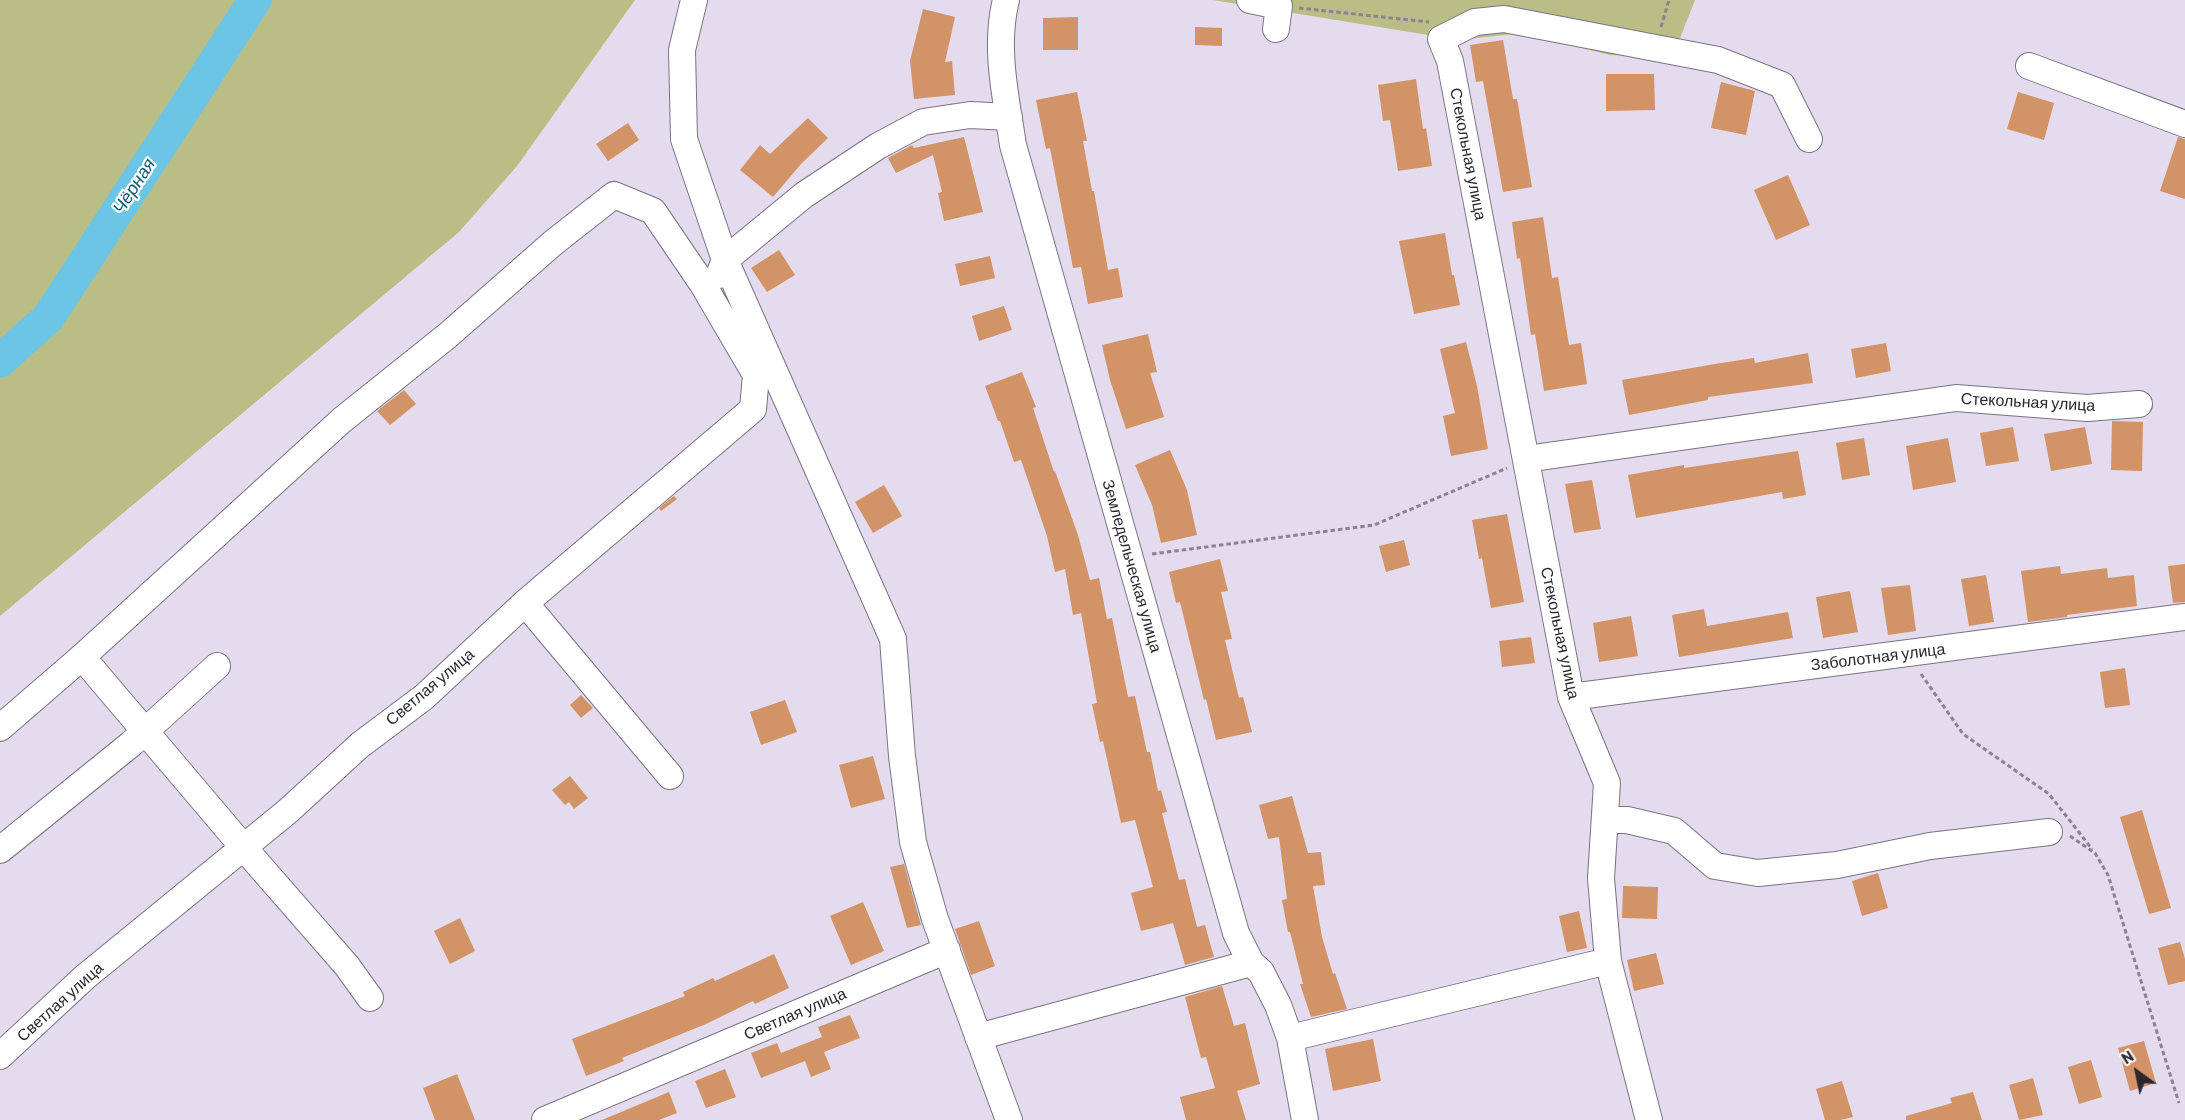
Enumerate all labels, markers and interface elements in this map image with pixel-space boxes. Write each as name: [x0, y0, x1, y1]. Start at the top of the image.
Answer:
street label: Стекольная улица: [1446, 86, 1490, 222]
water label: Чёрная: [108, 154, 160, 218]
street label: Стекольная улица: [1960, 389, 2096, 415]
street label: Земледельческая улица: [1098, 477, 1166, 655]
street label: Стекольная улица: [1537, 565, 1583, 701]
street label: Заболотная улица: [1810, 639, 1946, 675]
street label: Светлая улица: [382, 645, 478, 729]
street label: Светлая улица: [13, 958, 107, 1046]
street label: Светлая улица: [741, 984, 849, 1044]
north arrow: [2107, 1042, 2167, 1102]
text: N: [2117, 1046, 2137, 1067]

